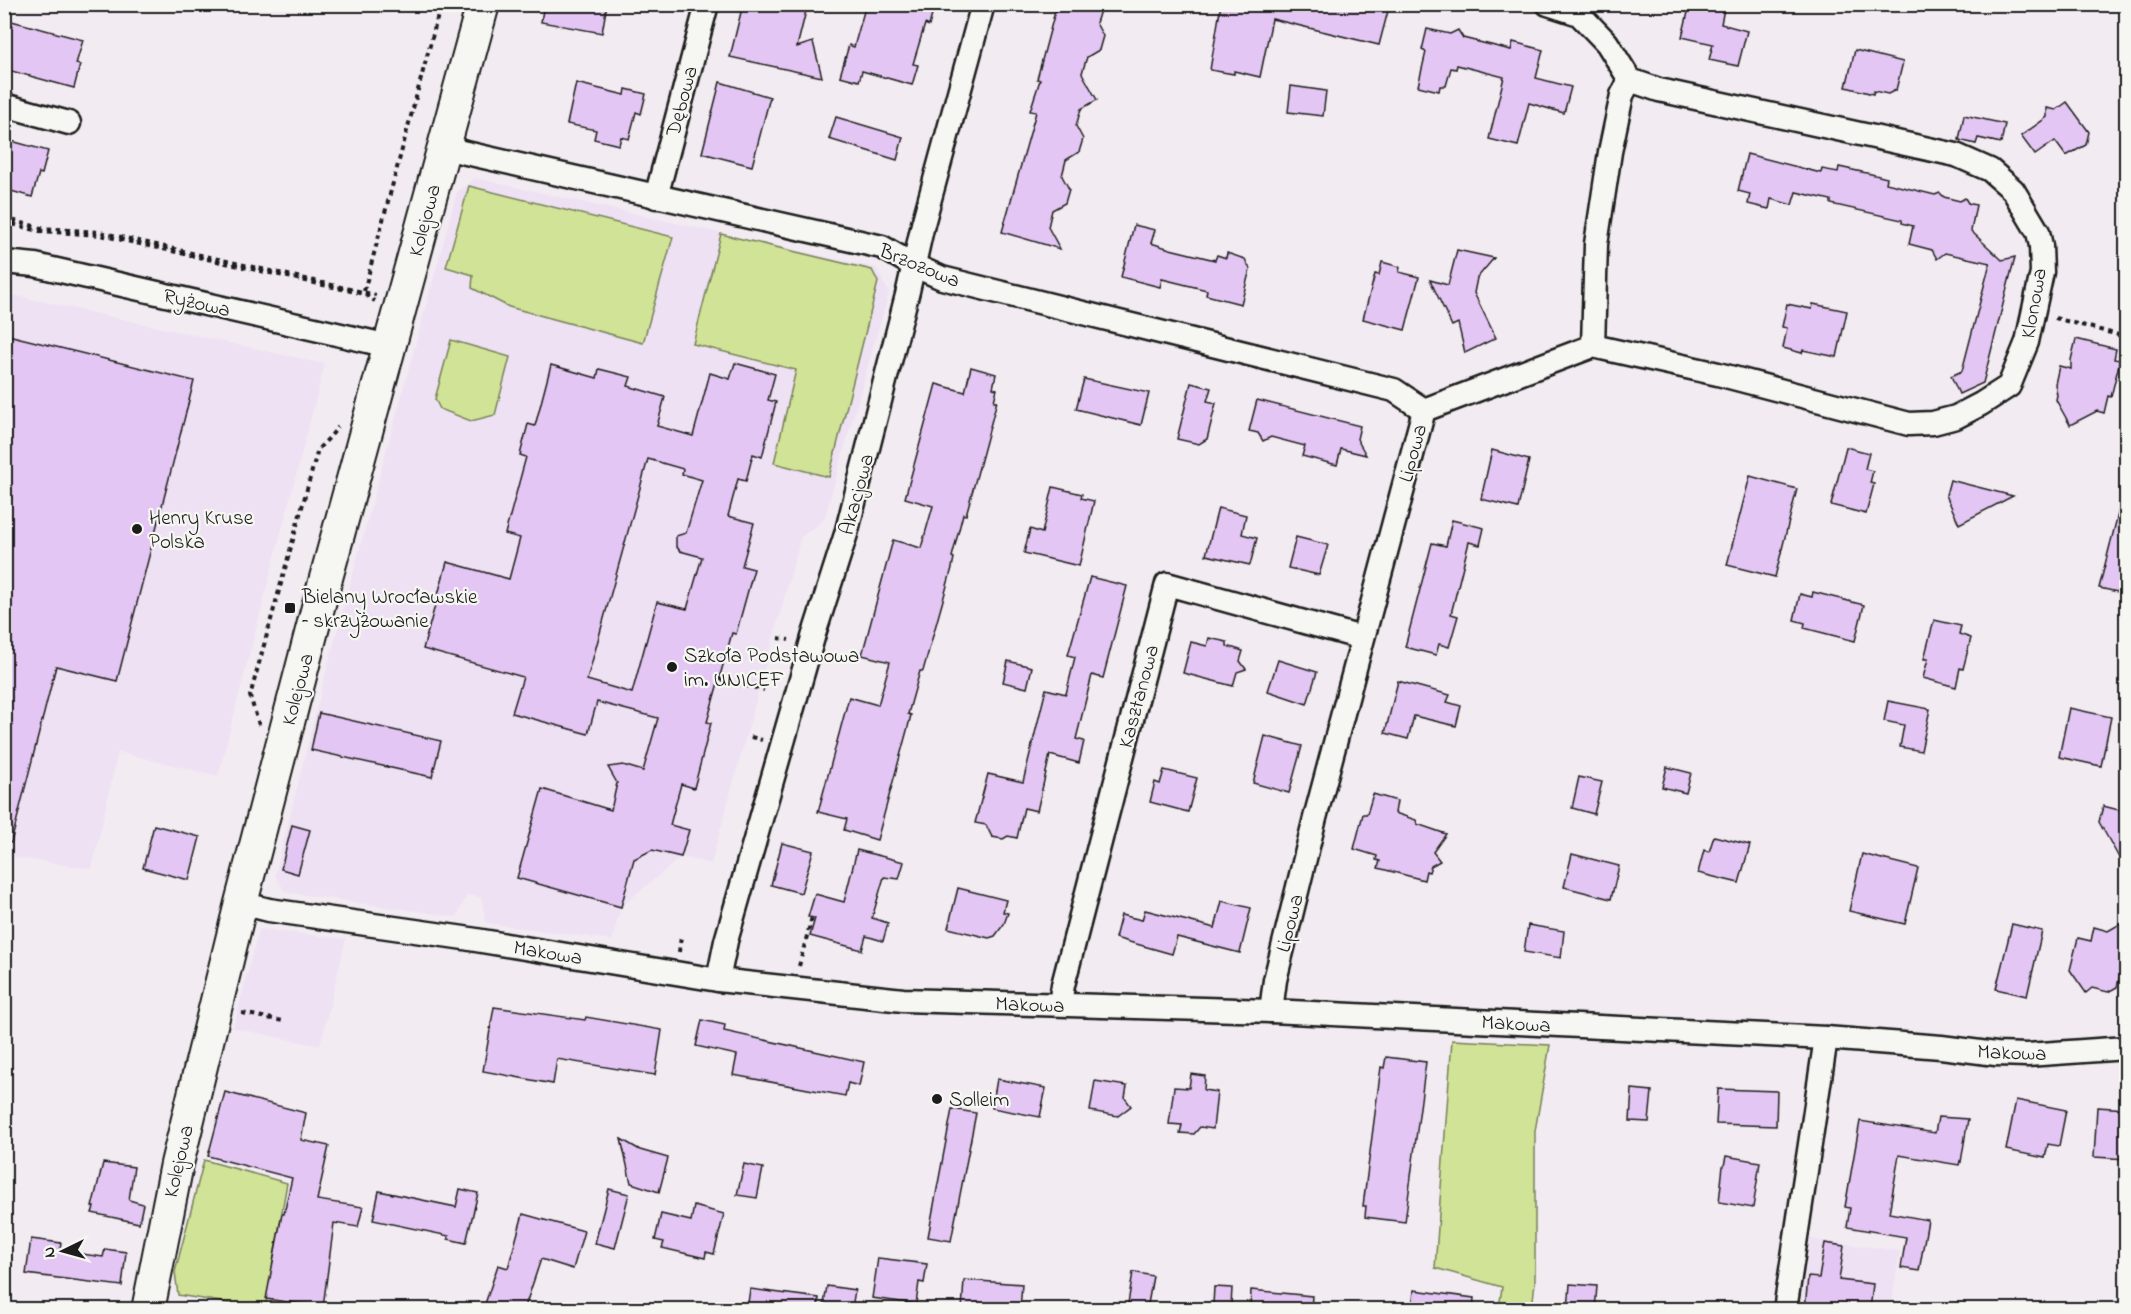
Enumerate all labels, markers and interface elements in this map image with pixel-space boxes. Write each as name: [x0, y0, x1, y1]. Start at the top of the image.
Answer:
street label: Dębowa: [659, 63, 707, 141]
street label: Kolejowa: [402, 181, 450, 260]
street label: Brzozowa: [873, 237, 964, 297]
street label: Klonowa: [2014, 266, 2056, 341]
street label: Ryżowa: [160, 282, 233, 328]
street label: Lipowa: [1392, 421, 1436, 486]
street label: Akacjowa: [833, 451, 883, 539]
place label: Henry Kruse Polska: [149, 504, 254, 558]
marker: Henry Kruse Polska: [130, 522, 144, 536]
place label: Bielany Wrocławskie – skrzyżowanie: [301, 583, 478, 639]
marker: Bielany Wrocławskie – skrzyżowanie: [283, 601, 297, 615]
place label: Szkoła Podstawowa im. UNICEF: [684, 642, 859, 696]
street label: Kasztanowa: [1112, 642, 1168, 752]
street label: Kolejowa: [275, 650, 323, 729]
marker: Szkoła Podstawowa im. UNICEF: [665, 660, 679, 674]
street label: Lipowa: [1269, 891, 1313, 956]
street label: Makowa: [511, 934, 584, 974]
street label: Makowa: [995, 990, 1065, 1022]
street label: Makowa: [1480, 1008, 1551, 1042]
street label: Makowa: [1977, 1038, 2047, 1070]
place label: Solleim: [949, 1086, 1009, 1116]
marker: Solleim: [930, 1092, 944, 1106]
street label: Kolejowa: [157, 1122, 203, 1201]
north arrow: [33, 1221, 93, 1281]
text: N: [38, 1246, 62, 1259]

